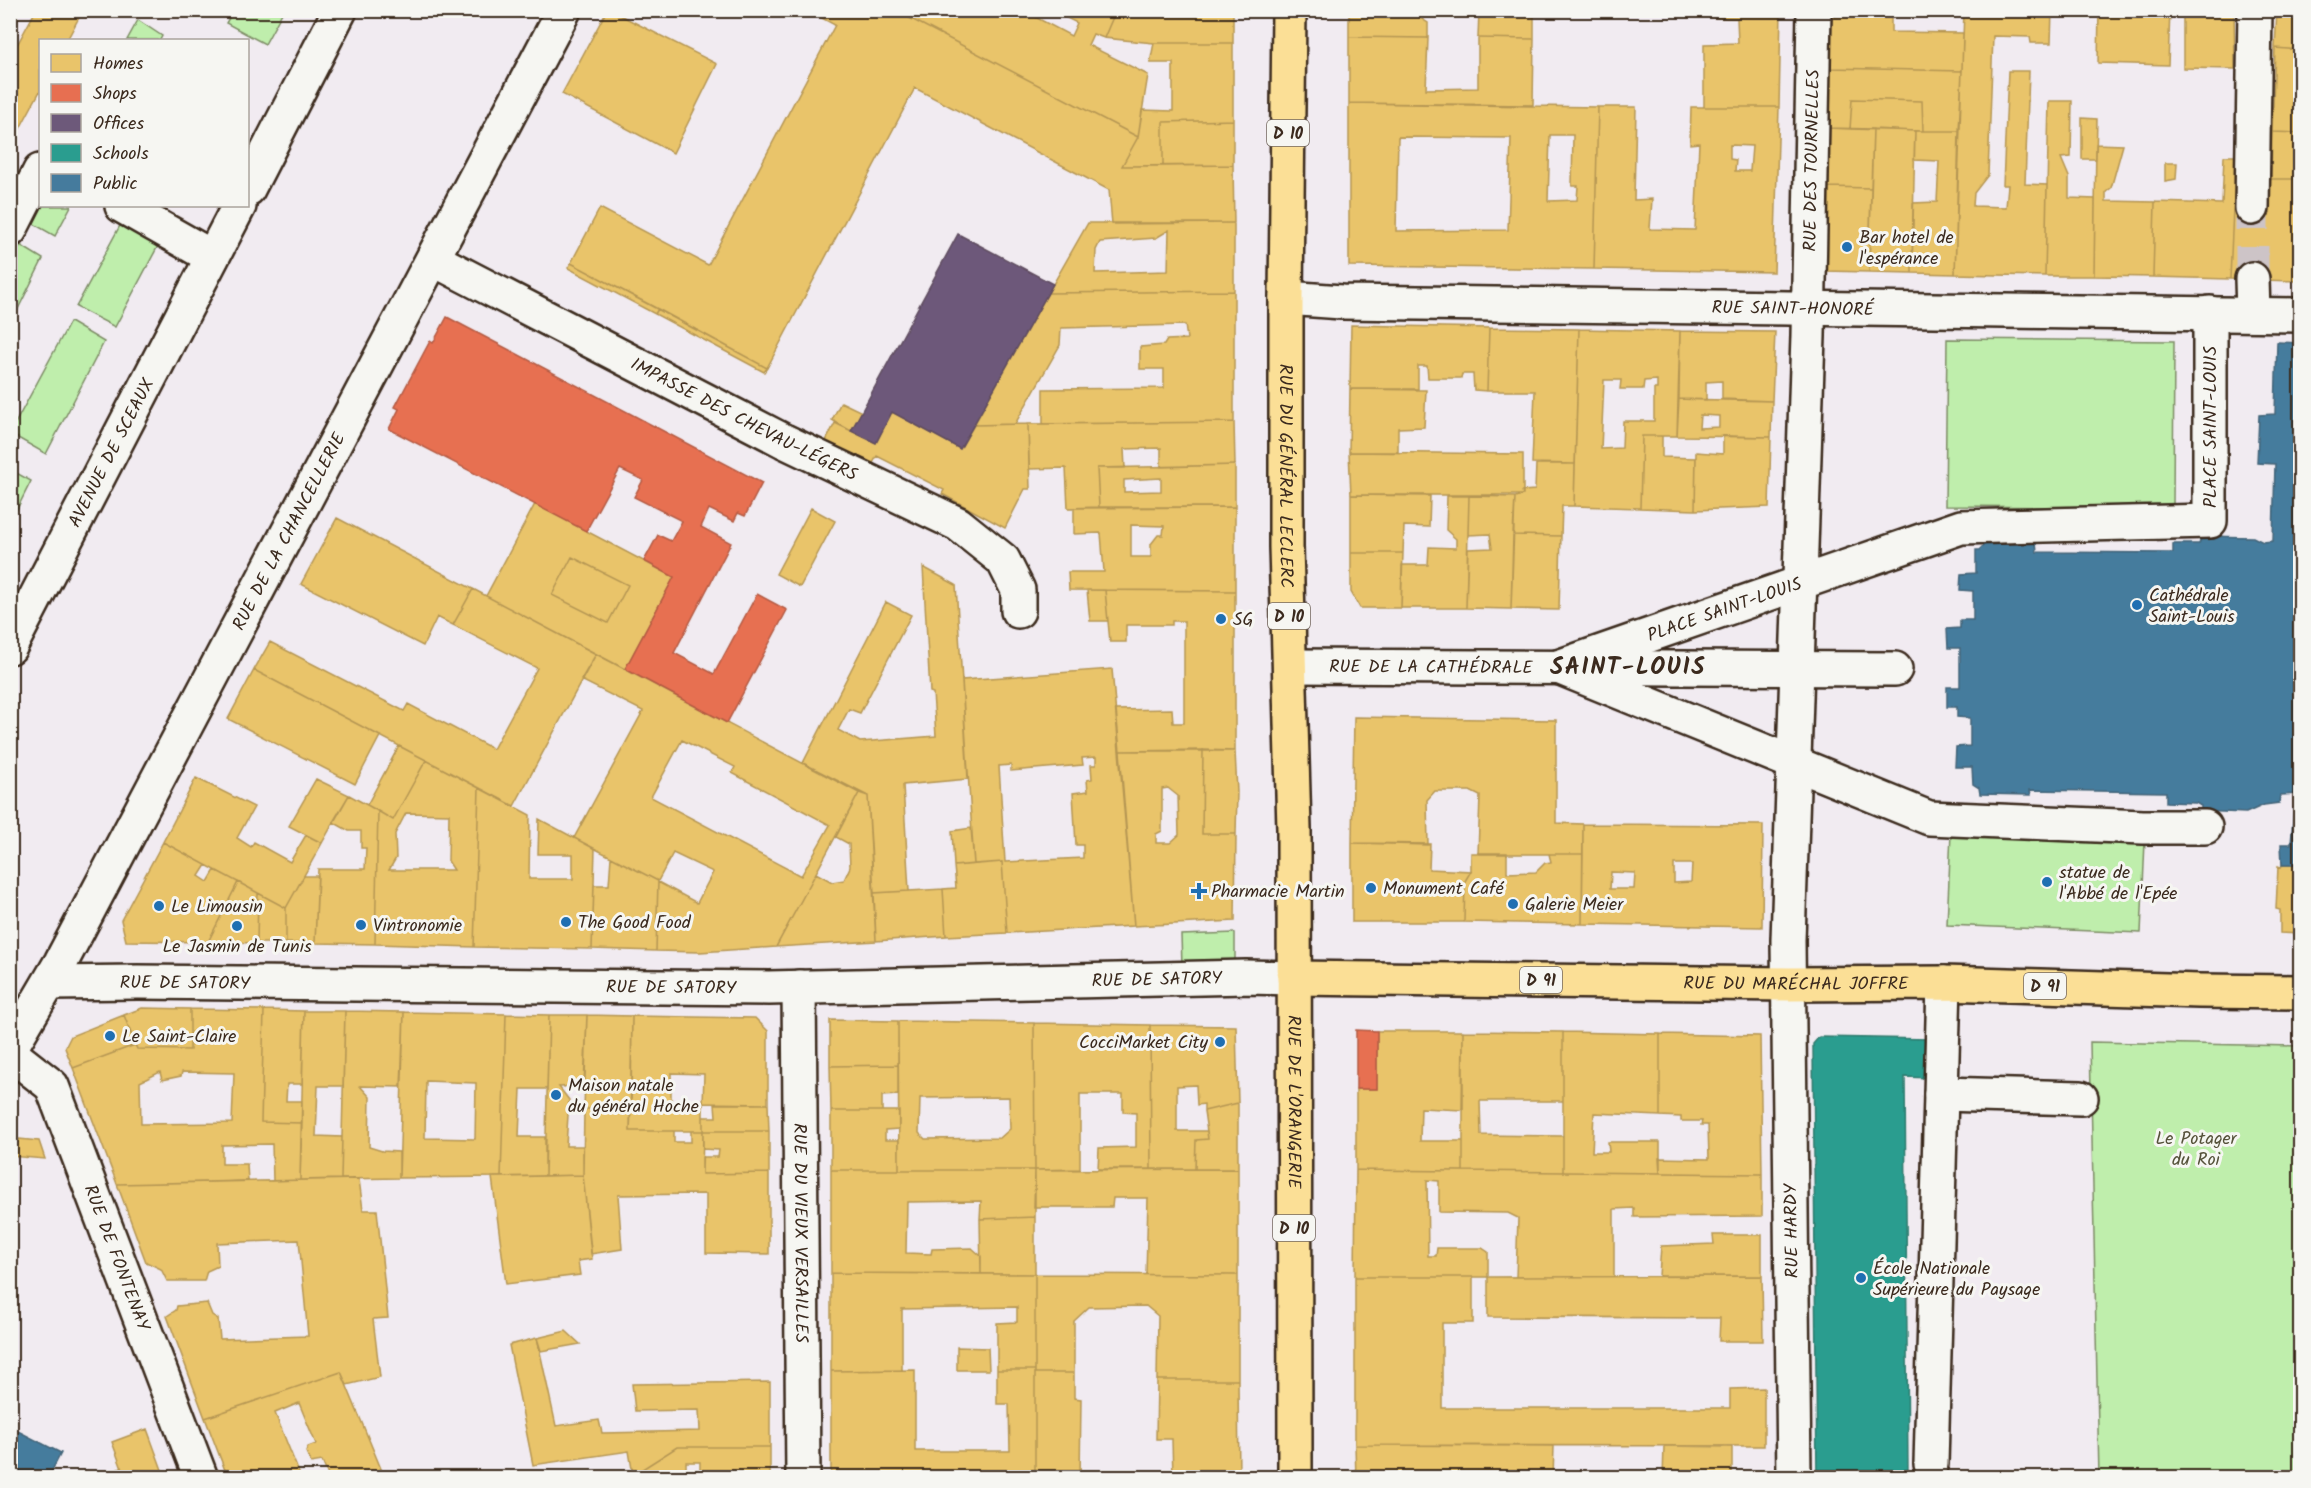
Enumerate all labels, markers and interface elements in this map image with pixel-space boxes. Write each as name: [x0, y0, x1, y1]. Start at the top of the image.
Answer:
legend: [39, 39, 249, 207]
text: Homes: [93, 50, 144, 79]
street label: RUE DES TOURNELLES: [1797, 69, 1829, 252]
text: Shops: [93, 80, 137, 109]
text: Offices: [93, 110, 144, 139]
road number: D 10: [1267, 120, 1309, 146]
text: Schools: [93, 140, 149, 169]
text: Public: [93, 170, 138, 199]
place label: Bar hotel de l'espérance: [1859, 224, 1954, 274]
marker: Bar hotel de l'espérance: [1840, 240, 1854, 254]
street label: RUE SAINT-HONORÉ: [1711, 294, 1875, 325]
street label: PLACE SAINT-LOUIS: [2197, 346, 2226, 508]
street label: IMPASSE DES CHEVAU-LÉGERS: [625, 351, 862, 490]
street label: RUE DU GÉNÉRAL LECLERC: [1270, 364, 1300, 589]
street label: AVENUE DE SCEAUX: [61, 373, 163, 533]
street label: RUE DE LA CHANCELLERIE: [226, 427, 354, 636]
street label: PLACE SAINT-LOUIS: [1643, 570, 1806, 651]
place label: Cathédrale Saint-Louis: [2149, 582, 2235, 632]
marker: Cathédrale Saint-Louis: [2130, 598, 2144, 612]
road number: D 10: [1268, 603, 1310, 629]
place label: SG: [1233, 606, 1254, 635]
marker: SG: [1214, 612, 1228, 626]
district label: SAINT-LOUIS: [1550, 648, 1706, 687]
street label: RUE DE LA CATHÉDRALE: [1329, 653, 1533, 683]
place label: statue de l'Abbé de l'Epée: [2059, 859, 2177, 909]
place label: Monument Café: [1383, 875, 1505, 904]
marker: statue de l'Abbé de l'Epée: [2040, 875, 2054, 889]
place label: Pharmacie Martin: [1211, 878, 1345, 907]
marker: Monument Café: [1364, 881, 1378, 895]
marker: Pharmacie Martin: [1192, 884, 1206, 898]
place label: Galerie Meier: [1525, 891, 1624, 920]
place label: Le Limousin: [171, 893, 263, 922]
marker: Galerie Meier: [1506, 897, 1520, 911]
marker: Le Limousin: [152, 899, 166, 913]
place label: The Good Food: [578, 909, 692, 938]
place label: Vintronomie: [373, 912, 462, 941]
marker: The Good Food: [559, 915, 573, 929]
marker: Vintronomie: [354, 918, 368, 932]
marker: Le Jasmin de Tunis: [230, 919, 244, 933]
place label: Le Jasmin de Tunis: [162, 933, 312, 962]
street label: RUE DE SATORY: [1091, 965, 1223, 997]
road number: D 91: [1520, 967, 1562, 993]
street label: RUE DE SATORY: [120, 969, 251, 999]
street label: RUE DU MARÉCHAL JOFFRE: [1683, 970, 1909, 1000]
street label: RUE DE SATORY: [606, 973, 737, 1004]
road number: D 91: [2024, 973, 2066, 999]
street label: RUE DE L'ORANGERIE: [1278, 1015, 1308, 1189]
place label: Le Saint-Claire: [122, 1023, 236, 1052]
marker: Le Saint-Claire: [103, 1029, 117, 1043]
place label: CocciMarket City: [1079, 1029, 1209, 1058]
marker: CocciMarket City: [1213, 1035, 1227, 1049]
place label: Maison natale du général Hoche: [568, 1072, 699, 1122]
marker: Maison natale du général Hoche: [549, 1088, 563, 1102]
street label: RUE DU VIEUX VERSAILLES: [784, 1123, 815, 1344]
park label: Le Potager du Roi: [2155, 1125, 2238, 1175]
street label: RUE DE FONTENAY: [75, 1181, 157, 1336]
street label: RUE HARDY: [1777, 1183, 1808, 1278]
road number: D 10: [1273, 1215, 1315, 1241]
place label: École Nationale Supérieure du Paysage: [1873, 1255, 2040, 1305]
marker: École Nationale Supérieure du Paysage: [1854, 1271, 1868, 1285]

